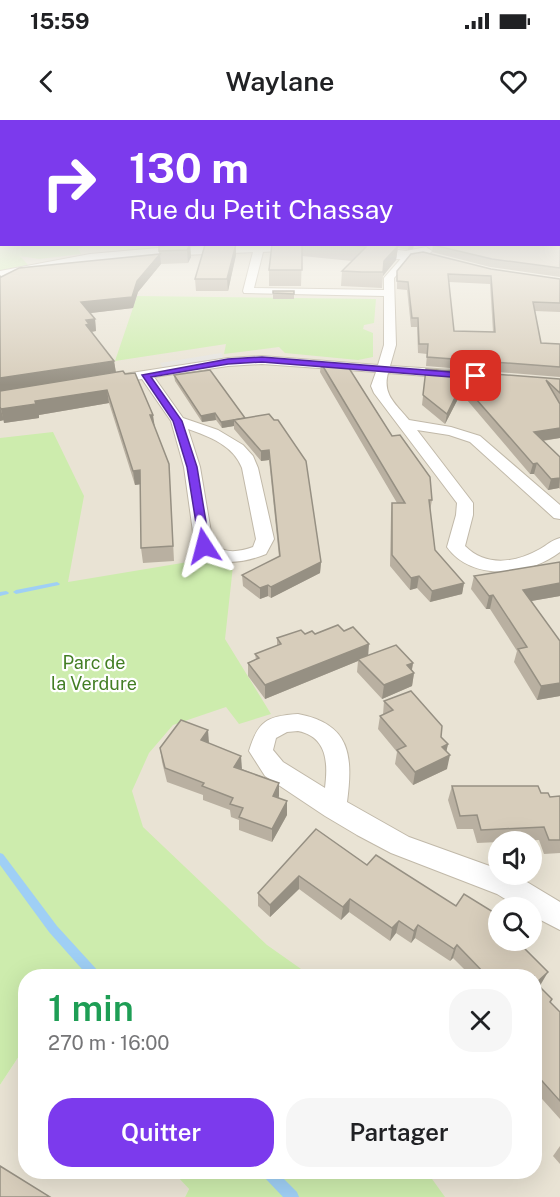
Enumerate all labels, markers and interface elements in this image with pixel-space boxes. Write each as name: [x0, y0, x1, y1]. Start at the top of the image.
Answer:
text: 15:59: [30, 8, 90, 34]
icon: back: [30, 65, 63, 98]
text: Waylane: [226, 65, 334, 97]
icon: heart: [497, 65, 530, 98]
text: 130 m: [129, 143, 249, 192]
icon: right: [30, 144, 108, 222]
text: Rue du Petit Chassay: [129, 193, 393, 225]
pin: [450, 350, 501, 401]
icon: arrive: [459, 359, 492, 392]
position arrow: [172, 514, 236, 578]
park label: Parc de la Verdure: [51, 652, 137, 694]
map controls: [488, 831, 542, 951]
button: sound: [488, 831, 542, 885]
button: search: [488, 897, 542, 951]
text: 1 min: [48, 987, 134, 1029]
button: close: [449, 989, 512, 1052]
text: 270 m · 16:00: [48, 1031, 170, 1055]
button: Quitter: [48, 1098, 274, 1167]
button: Partager: [286, 1098, 512, 1167]

